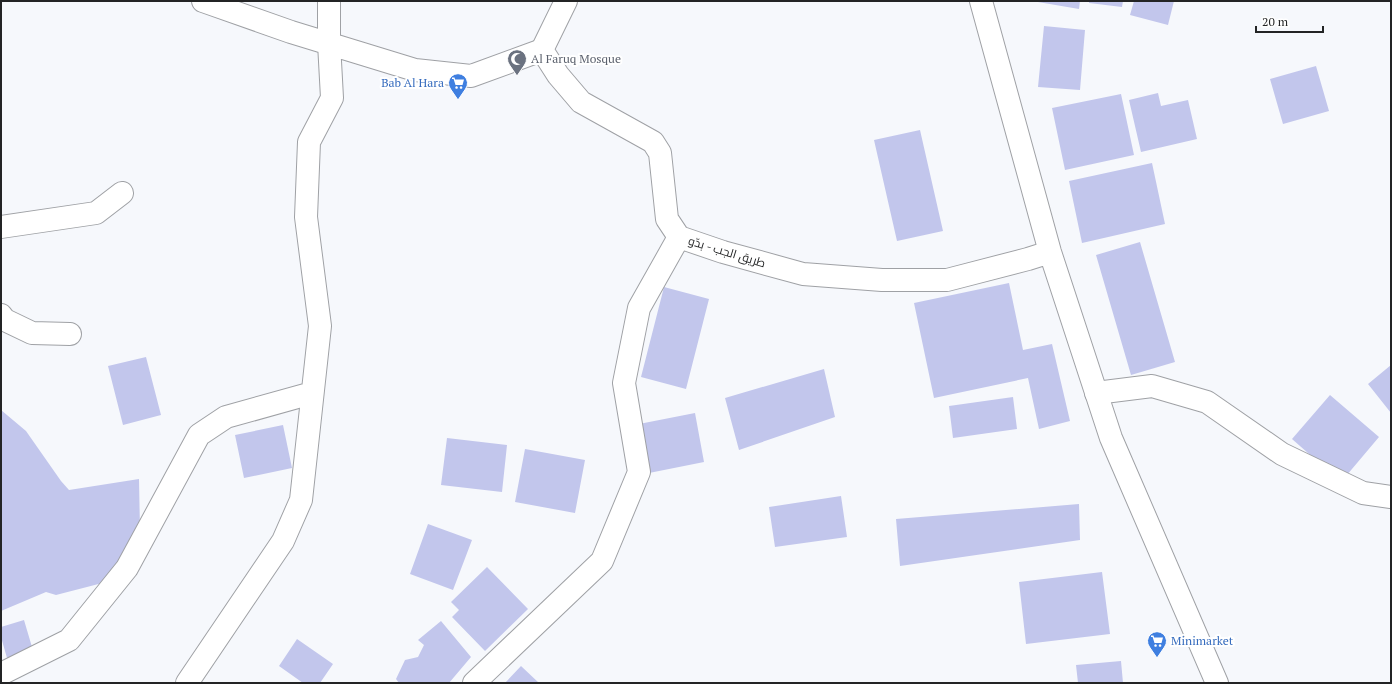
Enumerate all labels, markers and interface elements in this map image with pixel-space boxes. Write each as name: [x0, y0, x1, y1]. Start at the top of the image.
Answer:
scale bar: [1256, 8, 1323, 34]
text: 20 m: [1262, 14, 1289, 29]
mosque icon: Al Faruq Mosque: [506, 48, 528, 76]
place label: Al Faruq Mosque: [531, 51, 621, 66]
supermarket icon: Bab Al Hara: [447, 72, 469, 100]
place label: Bab Al Hara: [381, 75, 444, 90]
street label: طريق الجب - بدّو: [687, 233, 768, 270]
supermarket icon: Minimarket: [1146, 630, 1168, 658]
place label: Minimarket: [1171, 633, 1234, 648]

